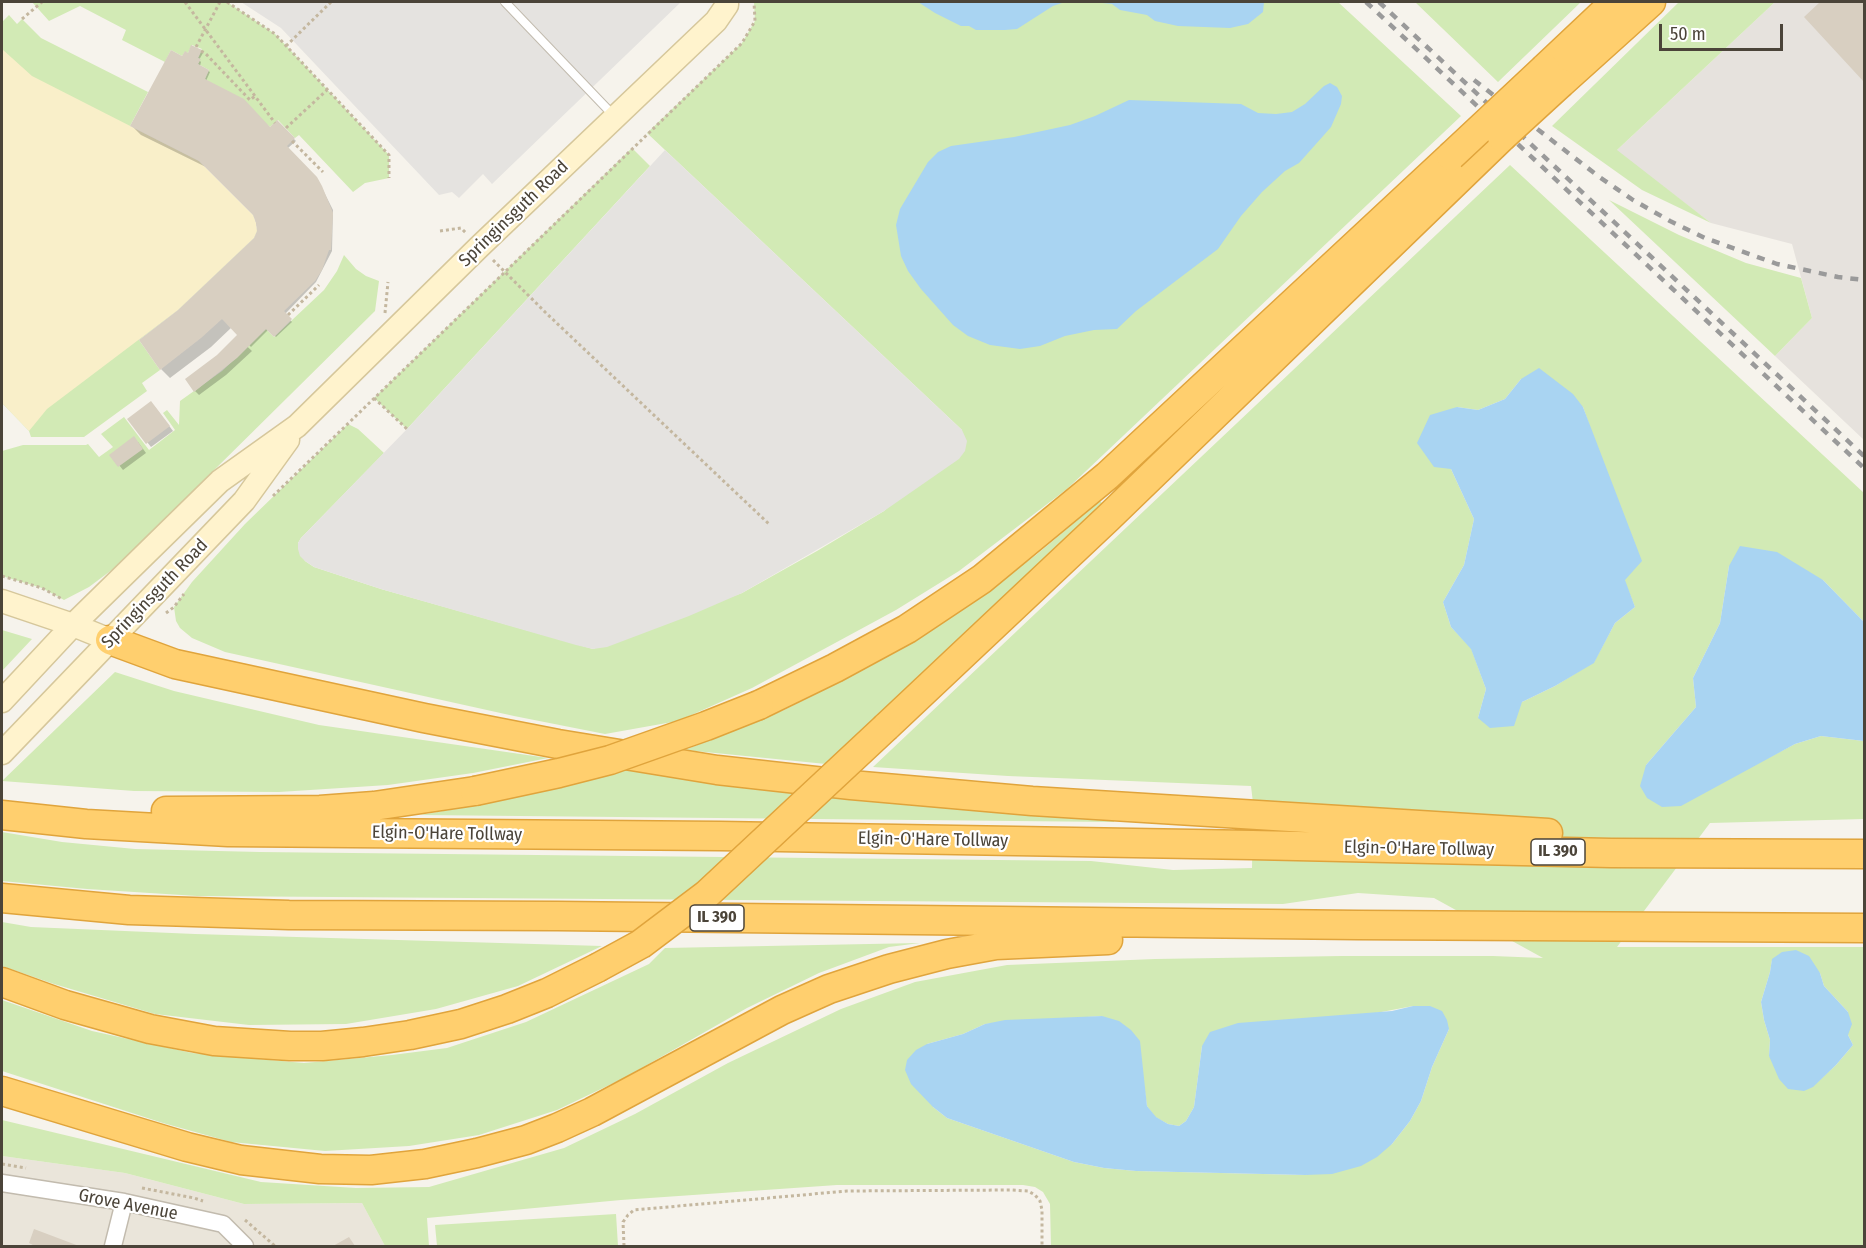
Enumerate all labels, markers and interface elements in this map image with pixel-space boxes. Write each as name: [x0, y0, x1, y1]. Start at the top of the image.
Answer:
scale bar: [1662, 12, 1786, 50]
text: 50 m: [1670, 23, 1706, 45]
street label: Springinsguth Road: [455, 156, 573, 272]
street label: Springinsguth Road: [97, 535, 213, 653]
street label: Elgin-O'Hare Tollway: [372, 822, 522, 846]
street label: Elgin-O'Hare Tollway: [858, 828, 1008, 852]
street label: Elgin-O'Hare Tollway: [1344, 837, 1494, 861]
road number: IL 390: [1531, 839, 1585, 865]
road number: IL 390: [690, 905, 744, 931]
street label: Grove Avenue: [77, 1185, 179, 1225]

